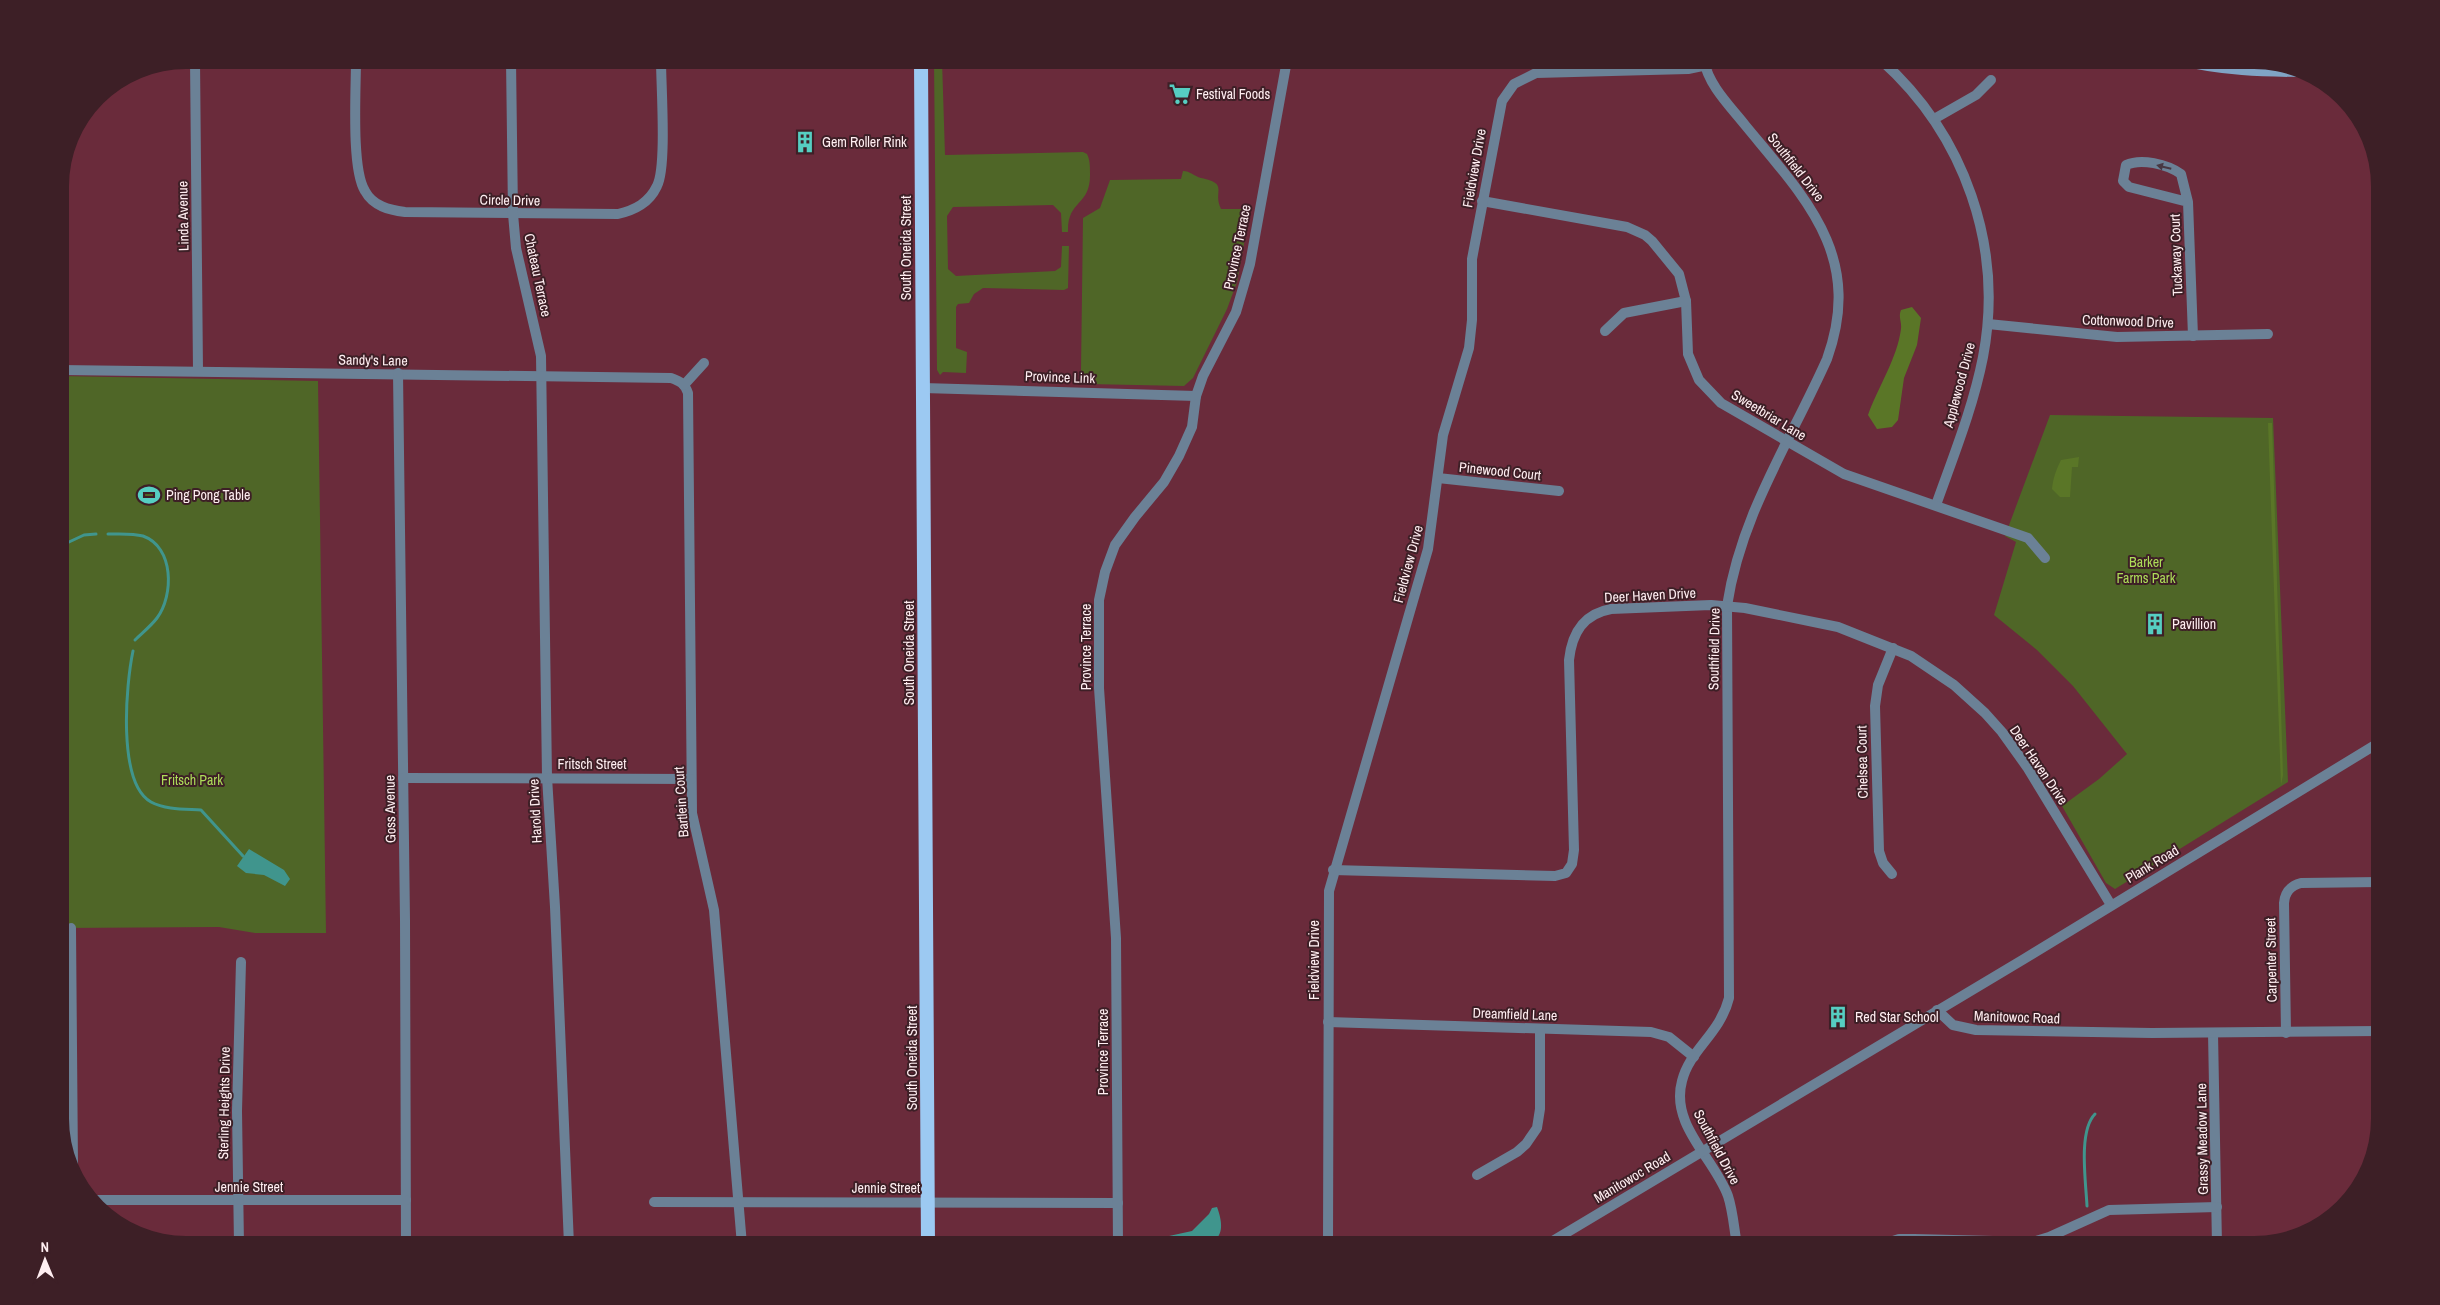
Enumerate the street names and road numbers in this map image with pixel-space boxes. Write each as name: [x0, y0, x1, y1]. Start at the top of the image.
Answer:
street label: Fieldview Drive: [1458, 127, 1490, 209]
street label: Southfield Drive: [1764, 129, 1828, 205]
street label: Linda Avenue: [173, 181, 193, 251]
street label: Circle Drive: [480, 190, 540, 210]
street label: South Oneida Street: [897, 196, 915, 300]
street label: Province Terrace: [1219, 203, 1255, 291]
street label: Tuckaway Court: [2166, 214, 2186, 296]
street label: Chateau Terrace: [520, 232, 556, 318]
street label: Cottonwood Drive: [2082, 310, 2174, 332]
street label: Applewood Drive: [1939, 340, 1979, 431]
street label: Sandy's Lane: [338, 350, 408, 370]
street label: Province Link: [1025, 367, 1096, 387]
street label: Sweetbriar Lane: [1728, 386, 1810, 444]
street label: Pinewood Court: [1458, 458, 1542, 484]
street label: Fieldview Drive: [1389, 523, 1427, 605]
street label: Deer Haven Drive: [1604, 584, 1696, 606]
street label: South Oneida Street: [900, 601, 918, 705]
street label: Province Terrace: [1077, 604, 1095, 690]
street label: Southfield Drive: [1704, 608, 1724, 690]
street label: Deer Haven Drive: [2006, 722, 2072, 808]
street label: Chelsea Court: [1852, 725, 1872, 799]
street label: Fritsch Street: [558, 755, 626, 773]
street label: Bartlein Court: [670, 766, 692, 838]
street label: Goss Avenue: [380, 775, 400, 843]
street label: Harold Drive: [524, 778, 546, 844]
street label: Plank Road: [2122, 841, 2182, 887]
street label: Carpenter Street: [2261, 917, 2281, 1003]
street label: Fieldview Drive: [1305, 920, 1323, 1000]
street label: Dreamfield Lane: [1472, 1004, 1558, 1024]
street label: South Oneida Street: [903, 1006, 921, 1110]
street label: Manitowoc Road: [1974, 1007, 2060, 1027]
street label: Province Terrace: [1094, 1009, 1112, 1095]
street label: Sterling Heights Drive: [214, 1046, 234, 1160]
street label: Grassy Meadow Lane: [2192, 1083, 2212, 1195]
street label: Southfield Drive: [1690, 1106, 1744, 1188]
street label: Manitowoc Road: [1590, 1147, 1674, 1207]
street label: Jennie Street: [215, 1178, 283, 1196]
street label: Jennie Street: [852, 1179, 920, 1197]

